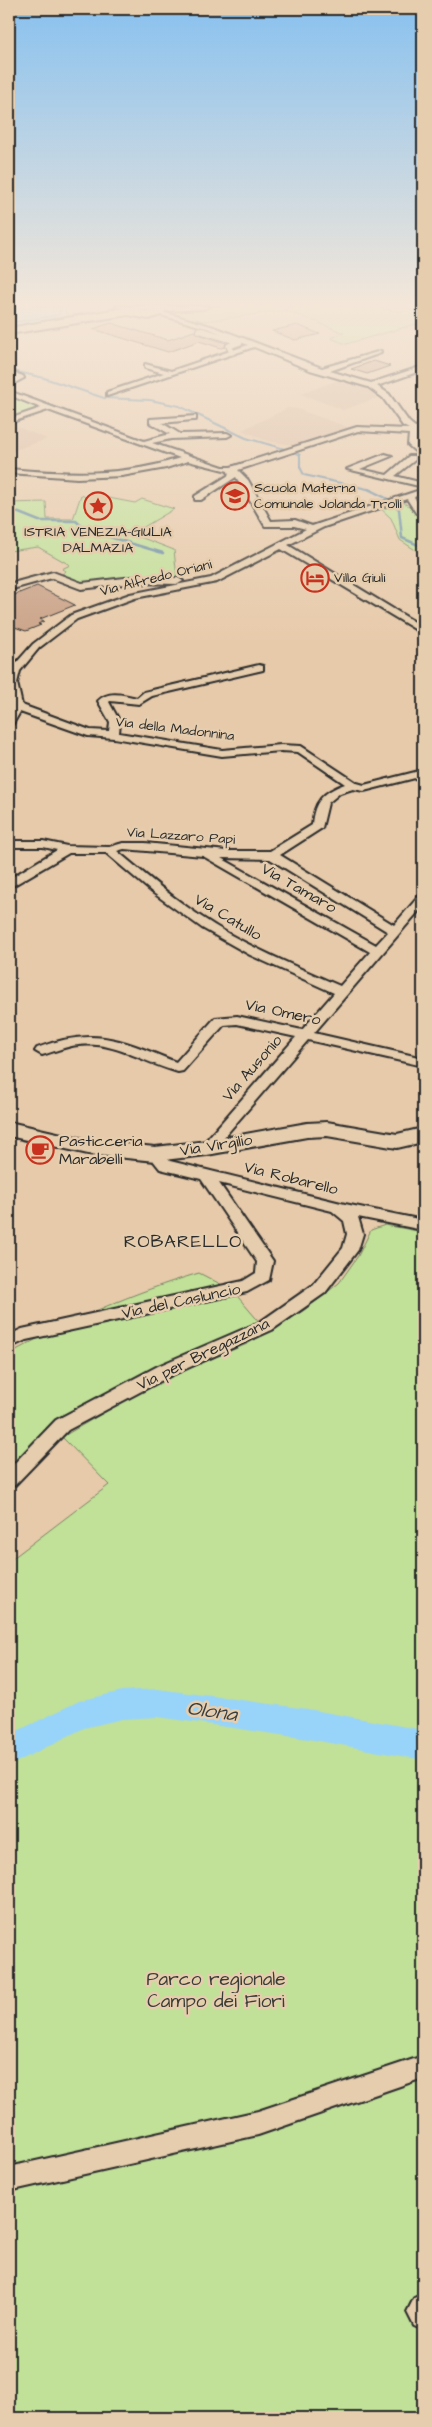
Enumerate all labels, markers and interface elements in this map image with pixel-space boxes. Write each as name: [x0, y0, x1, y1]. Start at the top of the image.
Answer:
place label: Scuola Materna Comunale Jolanda Trolli: [254, 478, 402, 514]
school or university icon: Scuola Materna Comunale Jolanda Trolli: [220, 481, 250, 511]
place icon: ISTRIA VENEZIA-GIULIA DALMAZIA: [83, 491, 113, 521]
place label: ISTRIA VENEZIA-GIULIA DALMAZIA: [24, 522, 172, 558]
street label: Via Alfredo Oriani: [98, 554, 214, 602]
hotel icon: Villa Giuli: [300, 563, 330, 593]
place label: Villa Giuli: [334, 568, 385, 588]
street label: Via della Madonnina: [114, 712, 236, 746]
street label: Via Lazzaro Papi: [126, 822, 236, 850]
street label: Via Tamaro: [257, 858, 341, 918]
street label: Via Catullo: [190, 888, 266, 946]
street label: Via Omero: [243, 993, 323, 1031]
street label: Via Ausonio: [217, 1030, 287, 1106]
street label: Via Virgilio: [178, 1128, 254, 1163]
place label: Pasticceria Marabelli: [59, 1130, 143, 1170]
cafe icon: Pasticceria Marabelli: [25, 1135, 55, 1165]
street label: Via Robarello: [242, 1156, 340, 1200]
district label: ROBARELLO: [124, 1229, 242, 1254]
street label: Via del Casluncio: [120, 1278, 242, 1324]
street label: Via per Bregazzana: [133, 1312, 274, 1397]
water label: Olona: [185, 1693, 240, 1729]
park label: Parco regionale Campo dei Fiori: [146, 1966, 286, 2015]

